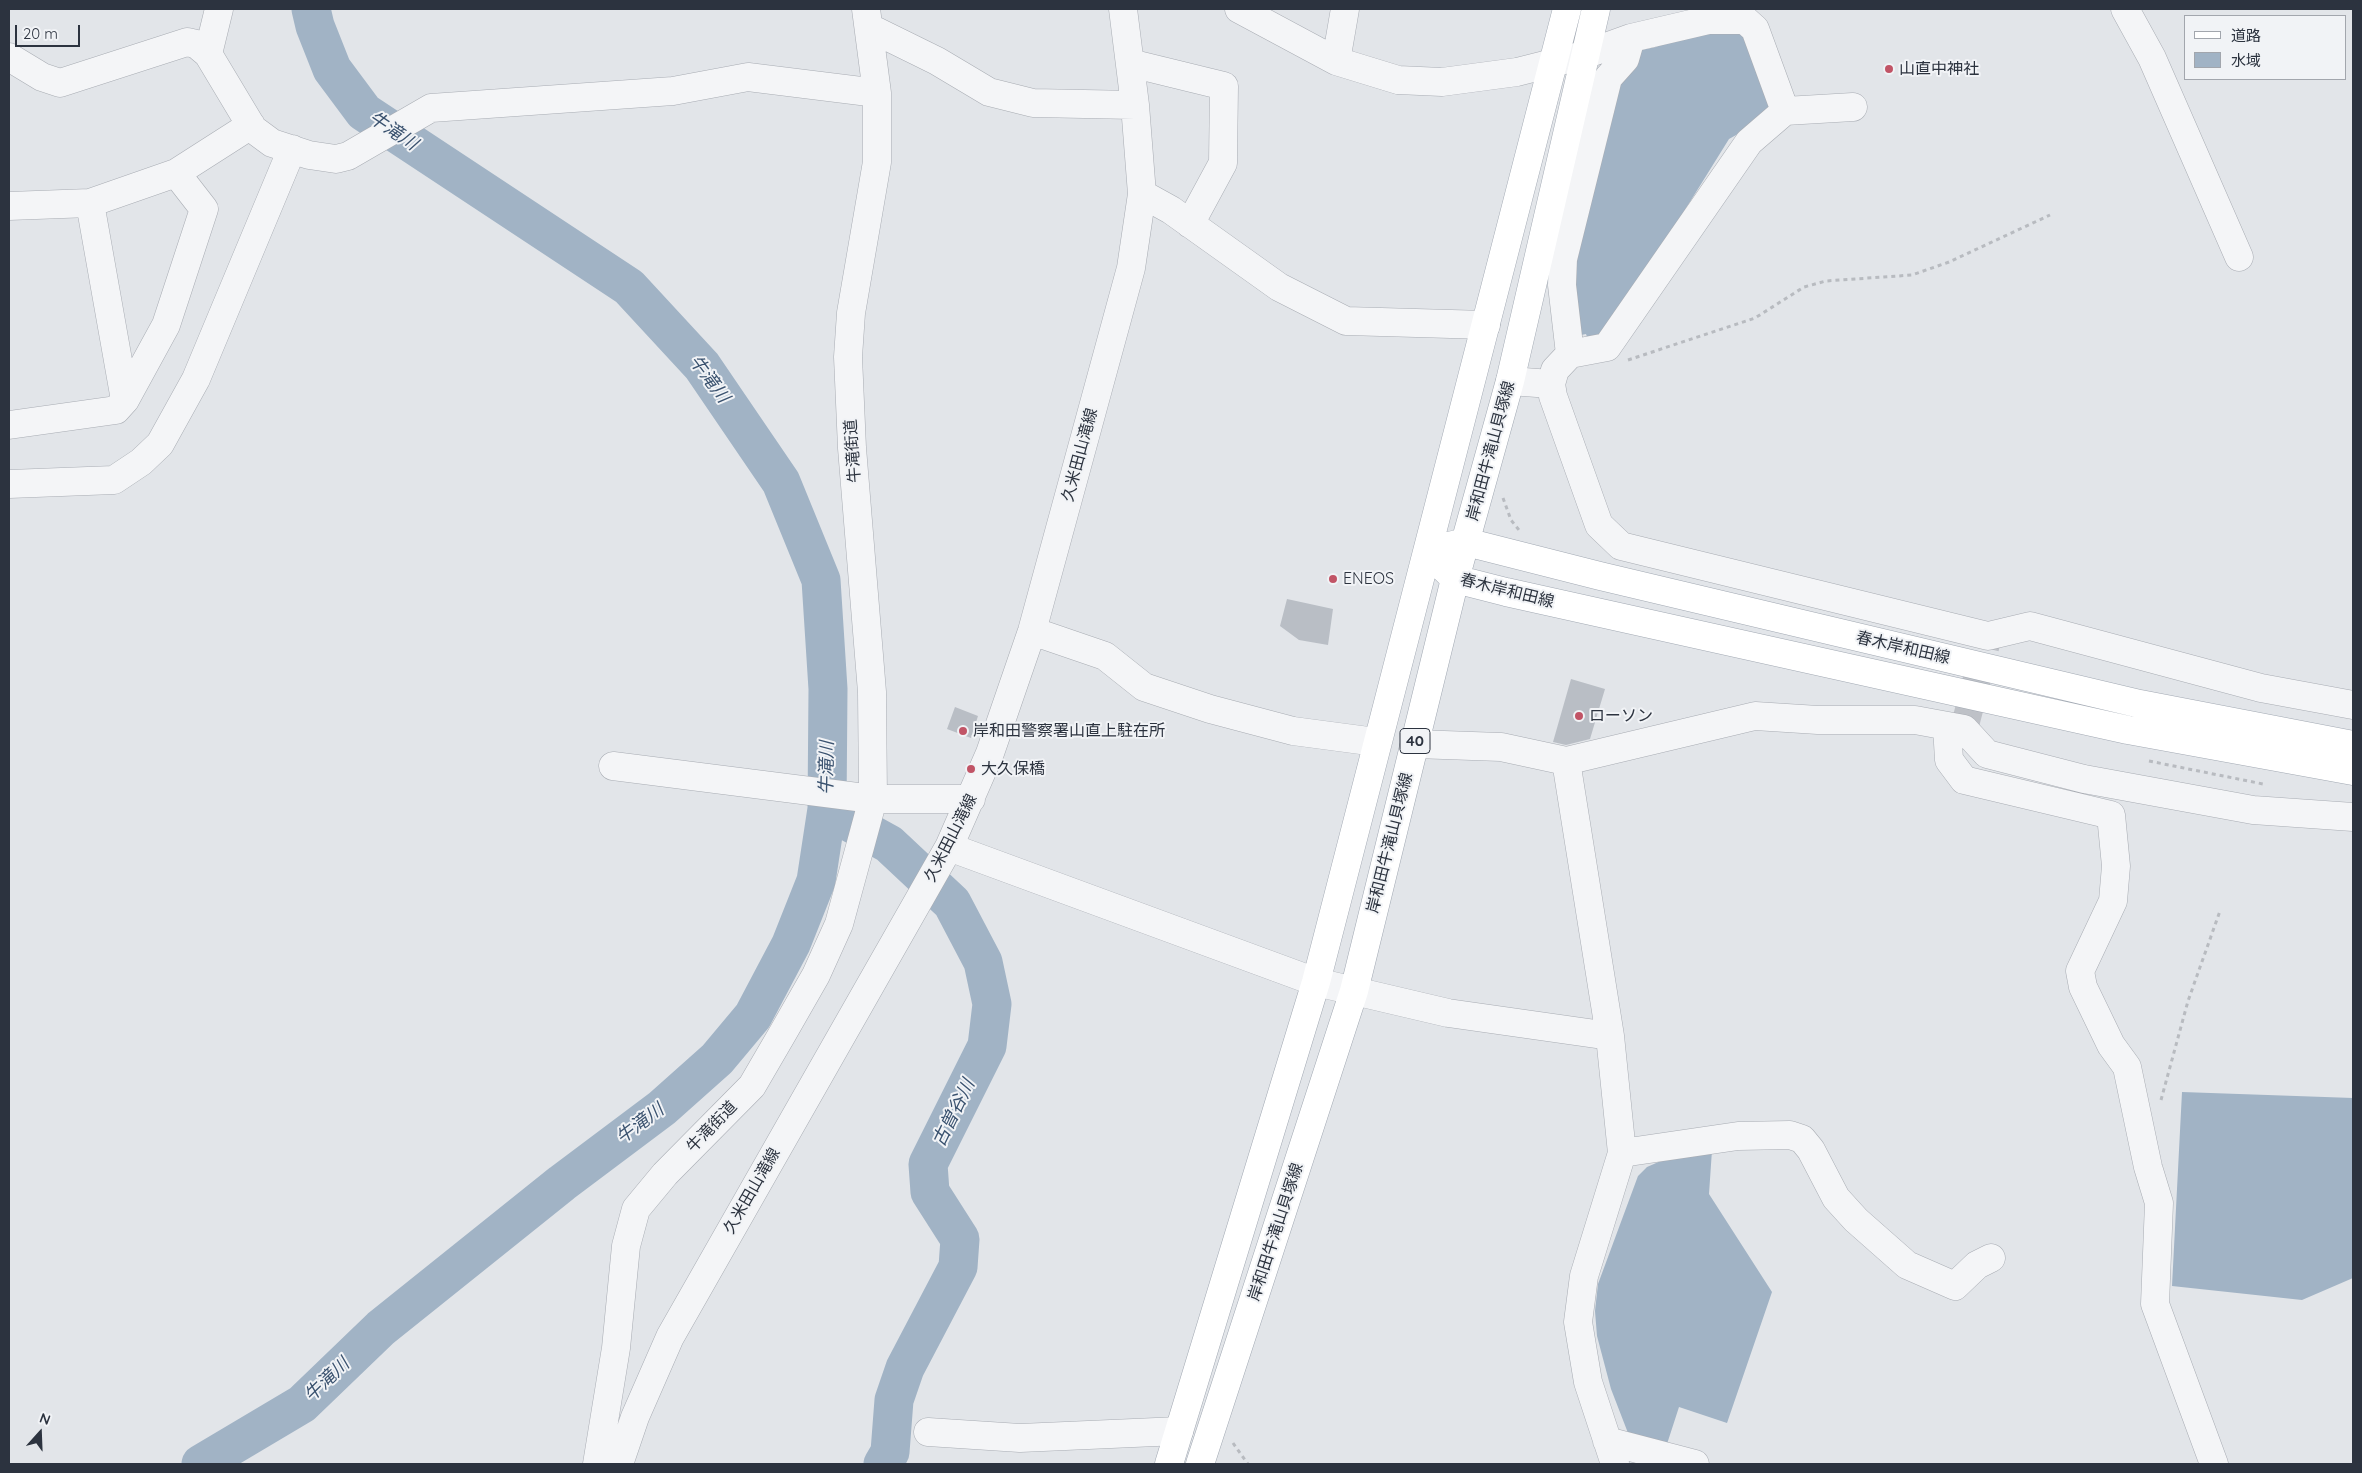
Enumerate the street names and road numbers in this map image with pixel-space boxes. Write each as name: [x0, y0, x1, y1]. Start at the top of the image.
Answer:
street label: 岸和田牛滝山貝塚線: [1463, 379, 1519, 523]
street label: 久米田山滝線: [1058, 406, 1102, 504]
street label: 牛滝街道: [841, 418, 865, 484]
street label: 春木岸和田線: [1458, 570, 1556, 612]
street label: 春木岸和田線: [1854, 628, 1952, 668]
road number: 40: [1400, 728, 1430, 754]
street label: 岸和田牛滝山貝塚線: [1363, 771, 1417, 915]
street label: 久米田山滝線: [921, 791, 981, 885]
street label: 牛滝街道: [683, 1097, 741, 1157]
street label: 久米田山滝線: [720, 1145, 784, 1237]
street label: 岸和田牛滝山貝塚線: [1245, 1161, 1307, 1303]

